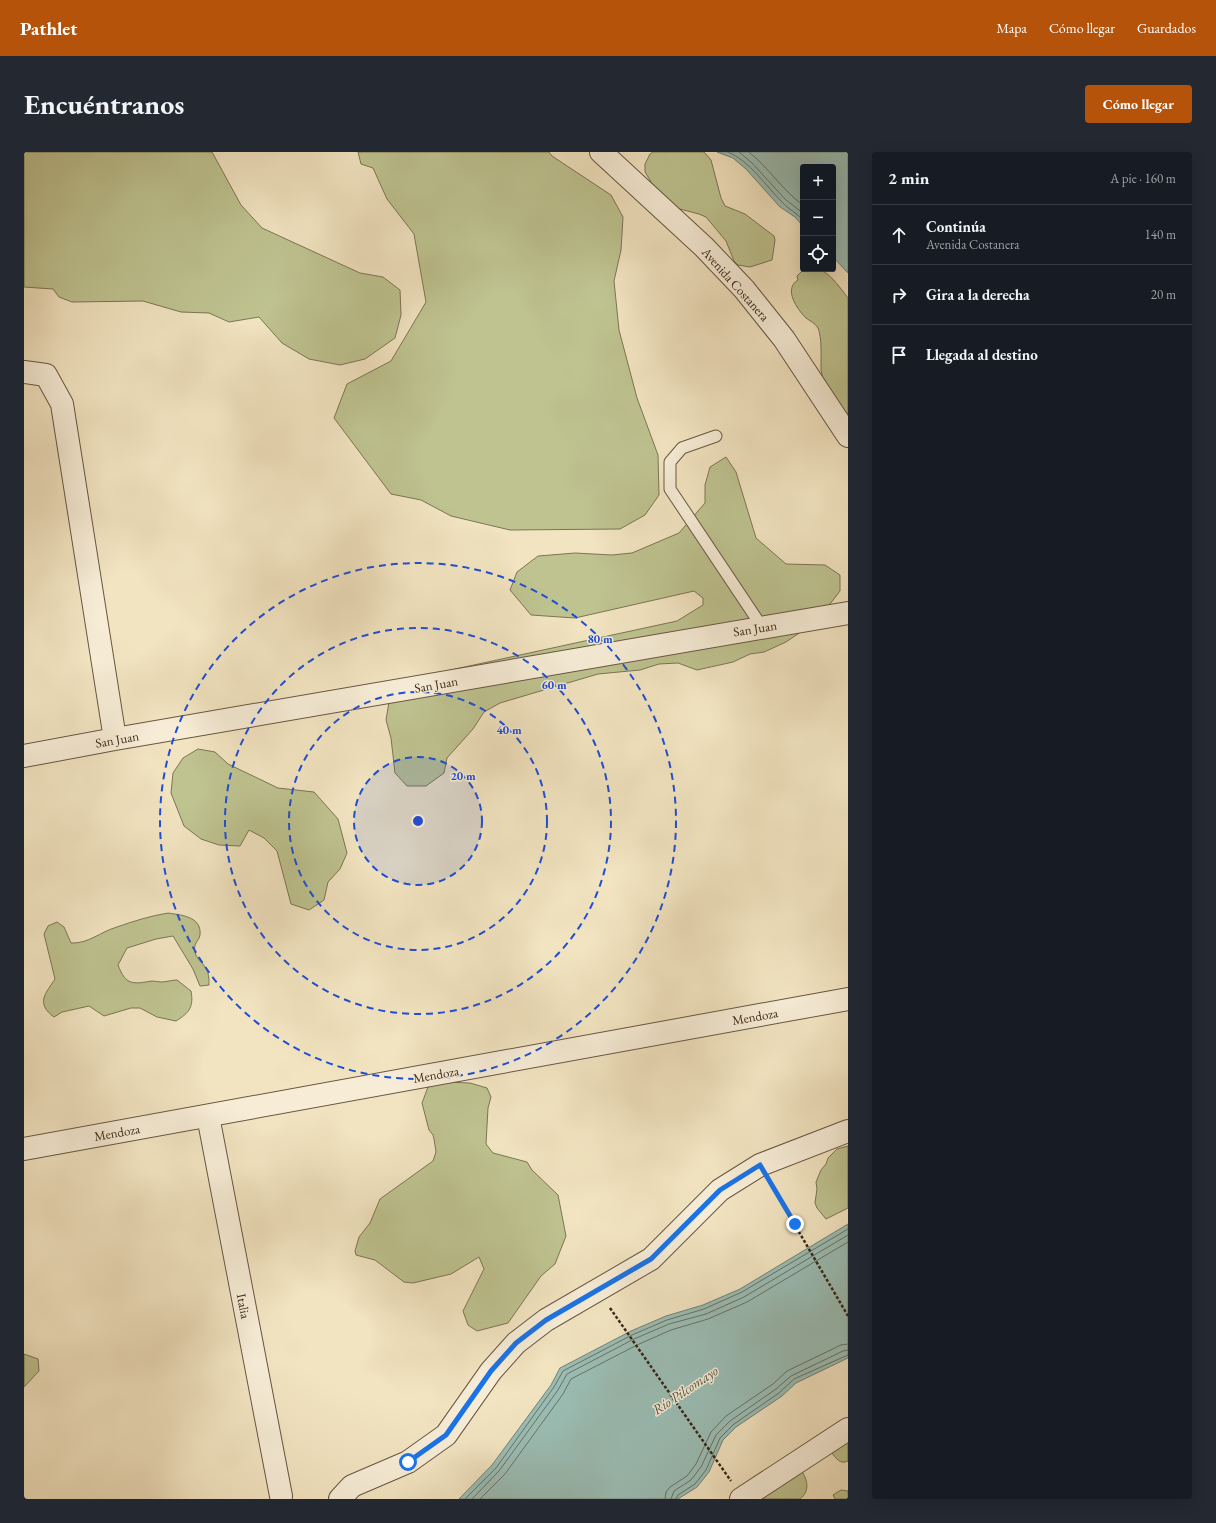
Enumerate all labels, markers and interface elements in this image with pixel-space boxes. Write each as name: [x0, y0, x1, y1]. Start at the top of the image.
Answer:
text: Pathlet: [20, 16, 77, 41]
text: Mapa: [996, 19, 1027, 37]
text: Cómo llegar: [1049, 19, 1115, 37]
text: Guardados: [1137, 19, 1196, 37]
button: Cómo llegar: [1085, 85, 1192, 123]
text: Encuéntranos: [24, 86, 184, 122]
map controls: [800, 164, 836, 272]
button: +: [800, 164, 836, 200]
text: 2 min: [888, 167, 929, 189]
text: A pie · 160 m: [1110, 170, 1176, 187]
button: −: [800, 200, 836, 236]
text: Continúa: [926, 217, 986, 236]
icon: ahead: [888, 224, 910, 246]
text: 140 m: [1145, 226, 1176, 243]
button: locate: [800, 236, 836, 272]
text: Avenida Costanera: [926, 236, 1020, 253]
street label: Avenida Costanera: [697, 243, 774, 325]
icon: right: [888, 284, 910, 306]
text: Gira a la derecha: [926, 285, 1030, 304]
text: 20 m: [1151, 286, 1176, 303]
icon: arrive: [888, 344, 910, 366]
text: Llegada al destino: [926, 345, 1038, 364]
street label: San Juan: [732, 617, 778, 640]
text: 80 m: [587, 631, 613, 647]
street label: San Juan: [413, 672, 459, 697]
text: 60 m: [541, 677, 567, 693]
text: 40 m: [496, 722, 522, 738]
street label: San Juan: [94, 727, 140, 752]
text: 20 m: [450, 768, 476, 784]
centre of rings: [411, 814, 425, 828]
street label: Mendoza: [731, 1004, 780, 1029]
street label: Mendoza: [412, 1062, 461, 1087]
street label: Mendoza: [93, 1120, 142, 1145]
route end: [786, 1215, 804, 1233]
street label: Italia: [233, 1292, 254, 1321]
water label: Río Pilcomayo: [649, 1361, 722, 1419]
route start: [399, 1453, 417, 1471]

